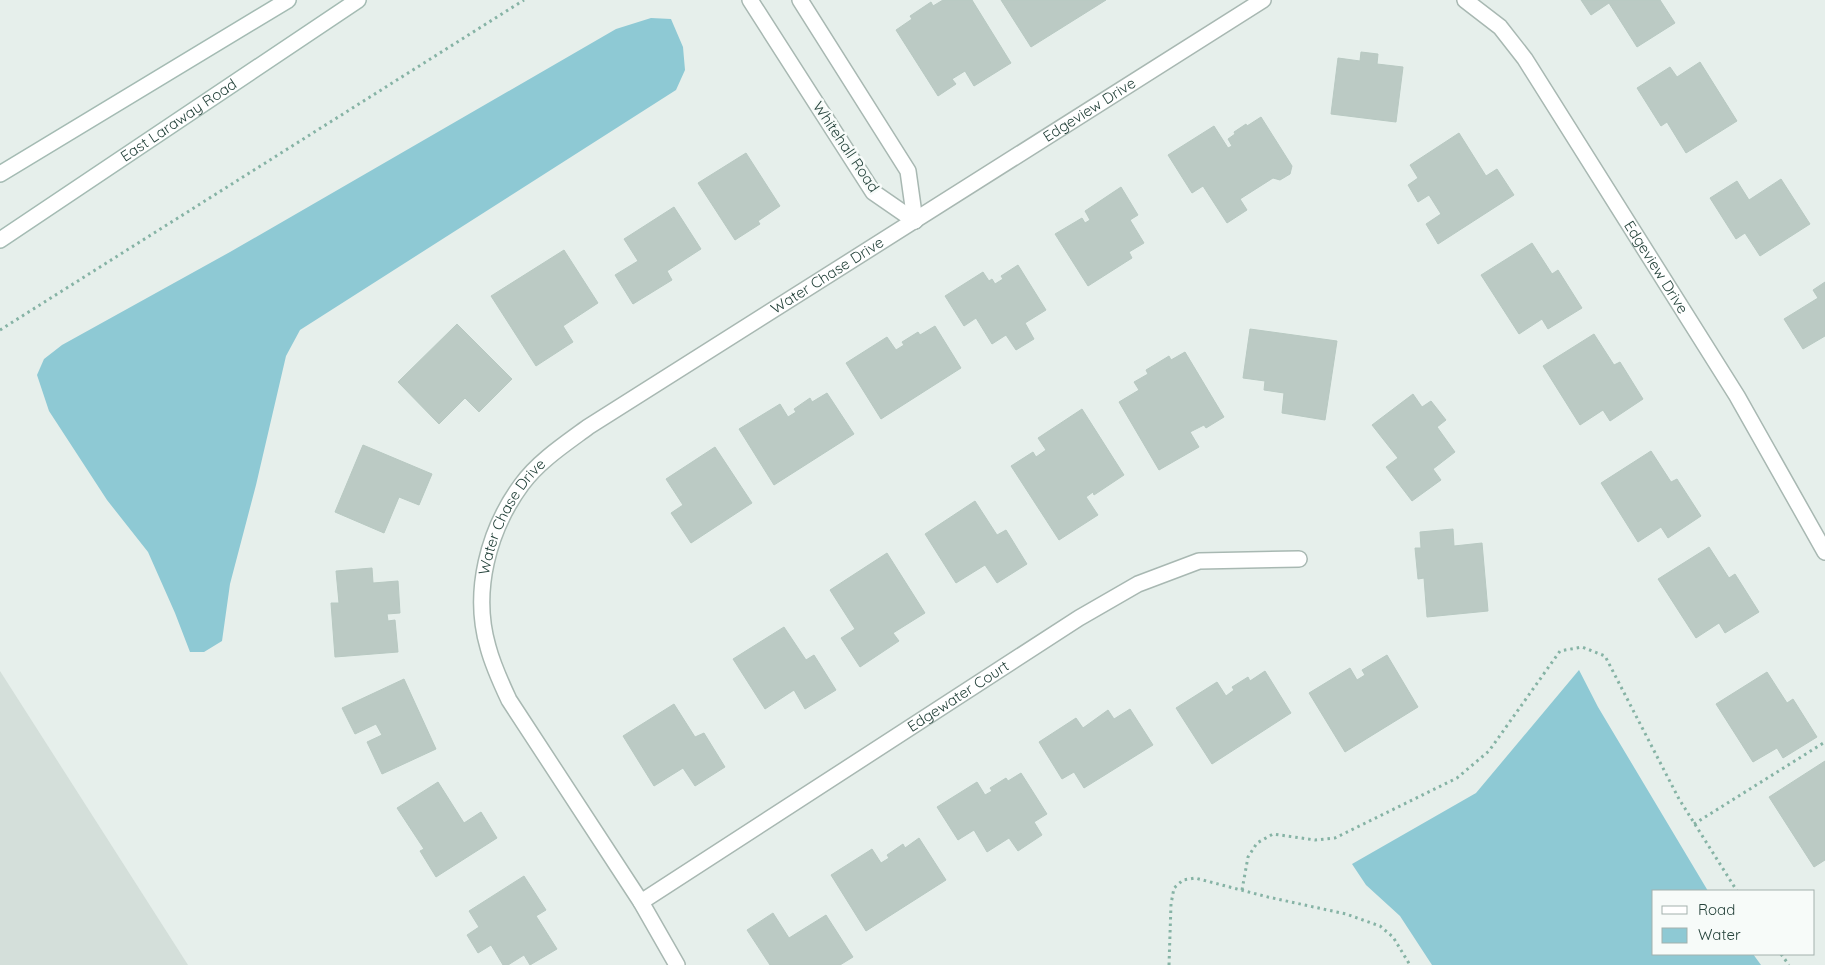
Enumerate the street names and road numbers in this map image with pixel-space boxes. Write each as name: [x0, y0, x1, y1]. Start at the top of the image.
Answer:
street label: Edgeview Drive: [1039, 73, 1139, 146]
street label: East Laraway Road: [117, 74, 240, 166]
street label: Whitehall Road: [809, 98, 884, 196]
street label: Edgeview Drive: [1620, 217, 1693, 317]
street label: Water Chase Drive: [767, 232, 887, 318]
street label: Water Chase Drive: [474, 454, 549, 576]
street label: Edgewater Court: [904, 656, 1012, 736]

